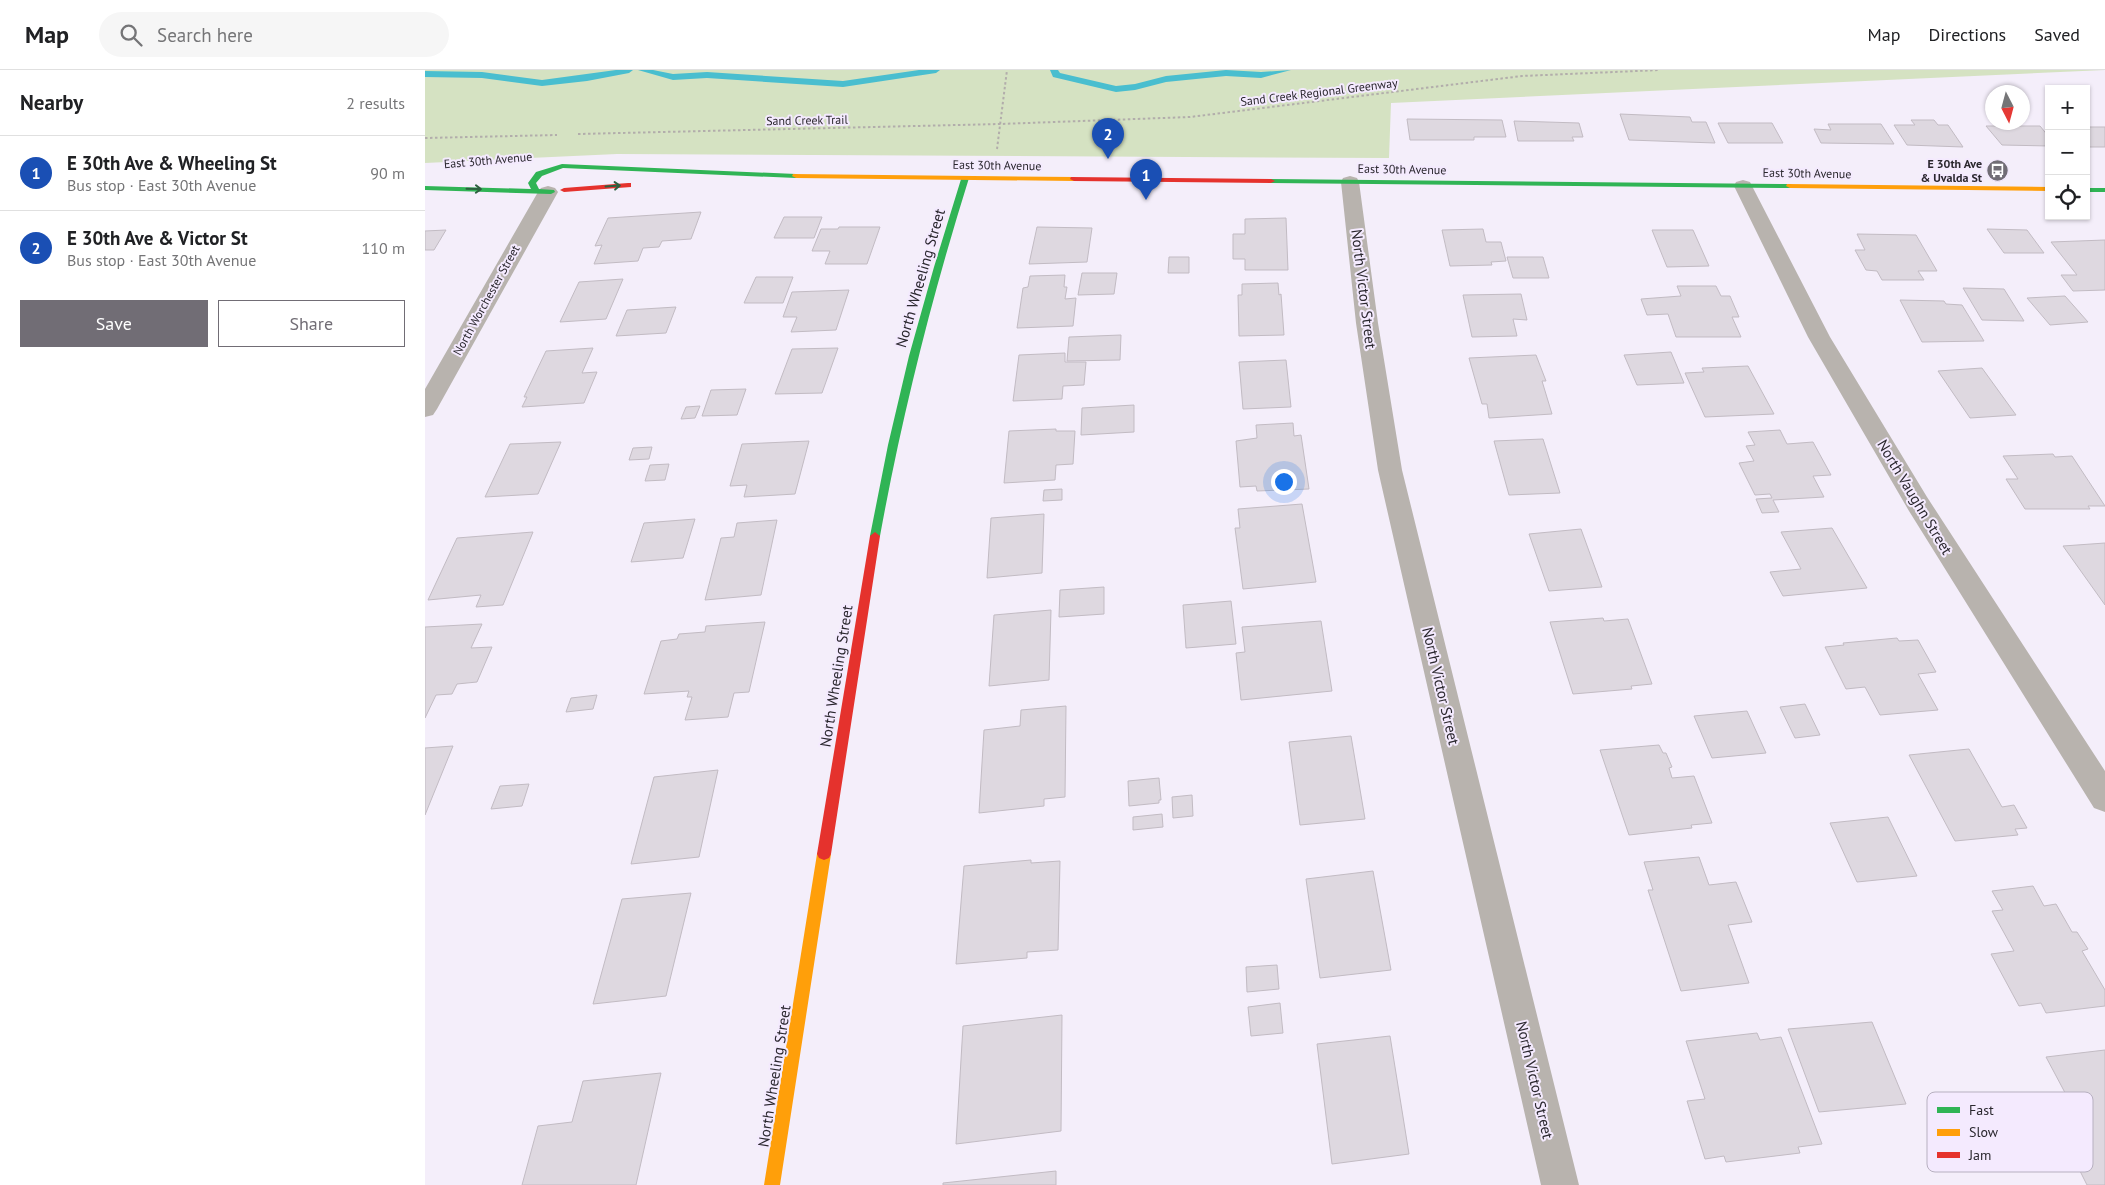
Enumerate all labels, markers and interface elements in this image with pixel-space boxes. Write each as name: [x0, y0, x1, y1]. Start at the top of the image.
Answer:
search box: [99, 12, 449, 57]
text: Map: [25, 19, 69, 50]
icon: search: [117, 21, 145, 49]
text: Search here: [157, 23, 253, 47]
text: Map: [1868, 23, 1900, 46]
text: Directions: [1928, 23, 2006, 46]
text: Saved: [2034, 23, 2080, 46]
street label: Sand Creek Regional Greenway: [1240, 75, 1399, 109]
north arrow: [1985, 85, 2030, 130]
map controls: [2045, 85, 2090, 220]
button: +: [2045, 85, 2090, 130]
text: Nearby: [20, 89, 83, 116]
text: 2 results: [346, 93, 405, 113]
street label: Sand Creek Trail: [766, 112, 848, 128]
pin: 2: [1092, 118, 1124, 159]
button: −: [2045, 130, 2090, 175]
street label: East 30th Avenue: [443, 149, 533, 171]
text: E 30th Ave & Wheeling St: [67, 151, 277, 175]
place label: E 30th Ave & Uvalda St: [1920, 156, 1983, 185]
street label: East 30th Avenue: [953, 157, 1041, 173]
bus stop icon: E 30th Ave & Uvalda St: [1986, 158, 2010, 182]
pin: 1: [1130, 159, 1162, 200]
street label: East 30th Avenue: [1358, 161, 1446, 177]
text: 1: [31, 163, 41, 183]
text: 90 m: [370, 163, 405, 183]
street label: East 30th Avenue: [1763, 165, 1851, 181]
text: Bus stop · East 30th Avenue: [67, 175, 256, 195]
button: locate: [2045, 175, 2090, 220]
one-way arrow: [604, 181, 620, 191]
one-way arrow: [465, 184, 481, 194]
street label: North Wheeling Street: [891, 206, 949, 350]
text: E 30th Ave & Victor St: [67, 226, 248, 250]
street label: North Victor Street: [1347, 228, 1381, 350]
text: 2: [31, 238, 41, 258]
text: 110 m: [362, 238, 405, 258]
street label: North Worchester Street: [449, 242, 523, 358]
text: Bus stop · East 30th Avenue: [67, 250, 256, 270]
button: Save: [20, 300, 208, 347]
button: Share: [218, 300, 405, 347]
street label: North Vaughn Street: [1873, 436, 1957, 558]
your location: [1271, 469, 1297, 495]
street label: North Wheeling Street: [815, 604, 857, 748]
street label: North Victor Street: [1418, 625, 1464, 747]
street label: North Wheeling Street: [753, 1004, 795, 1148]
street label: North Victor Street: [1512, 1019, 1558, 1141]
legend: [1927, 1092, 2093, 1172]
text: Fast: [1969, 1101, 1994, 1119]
text: Slow: [1969, 1123, 1999, 1141]
text: Jam: [1968, 1146, 1991, 1164]

